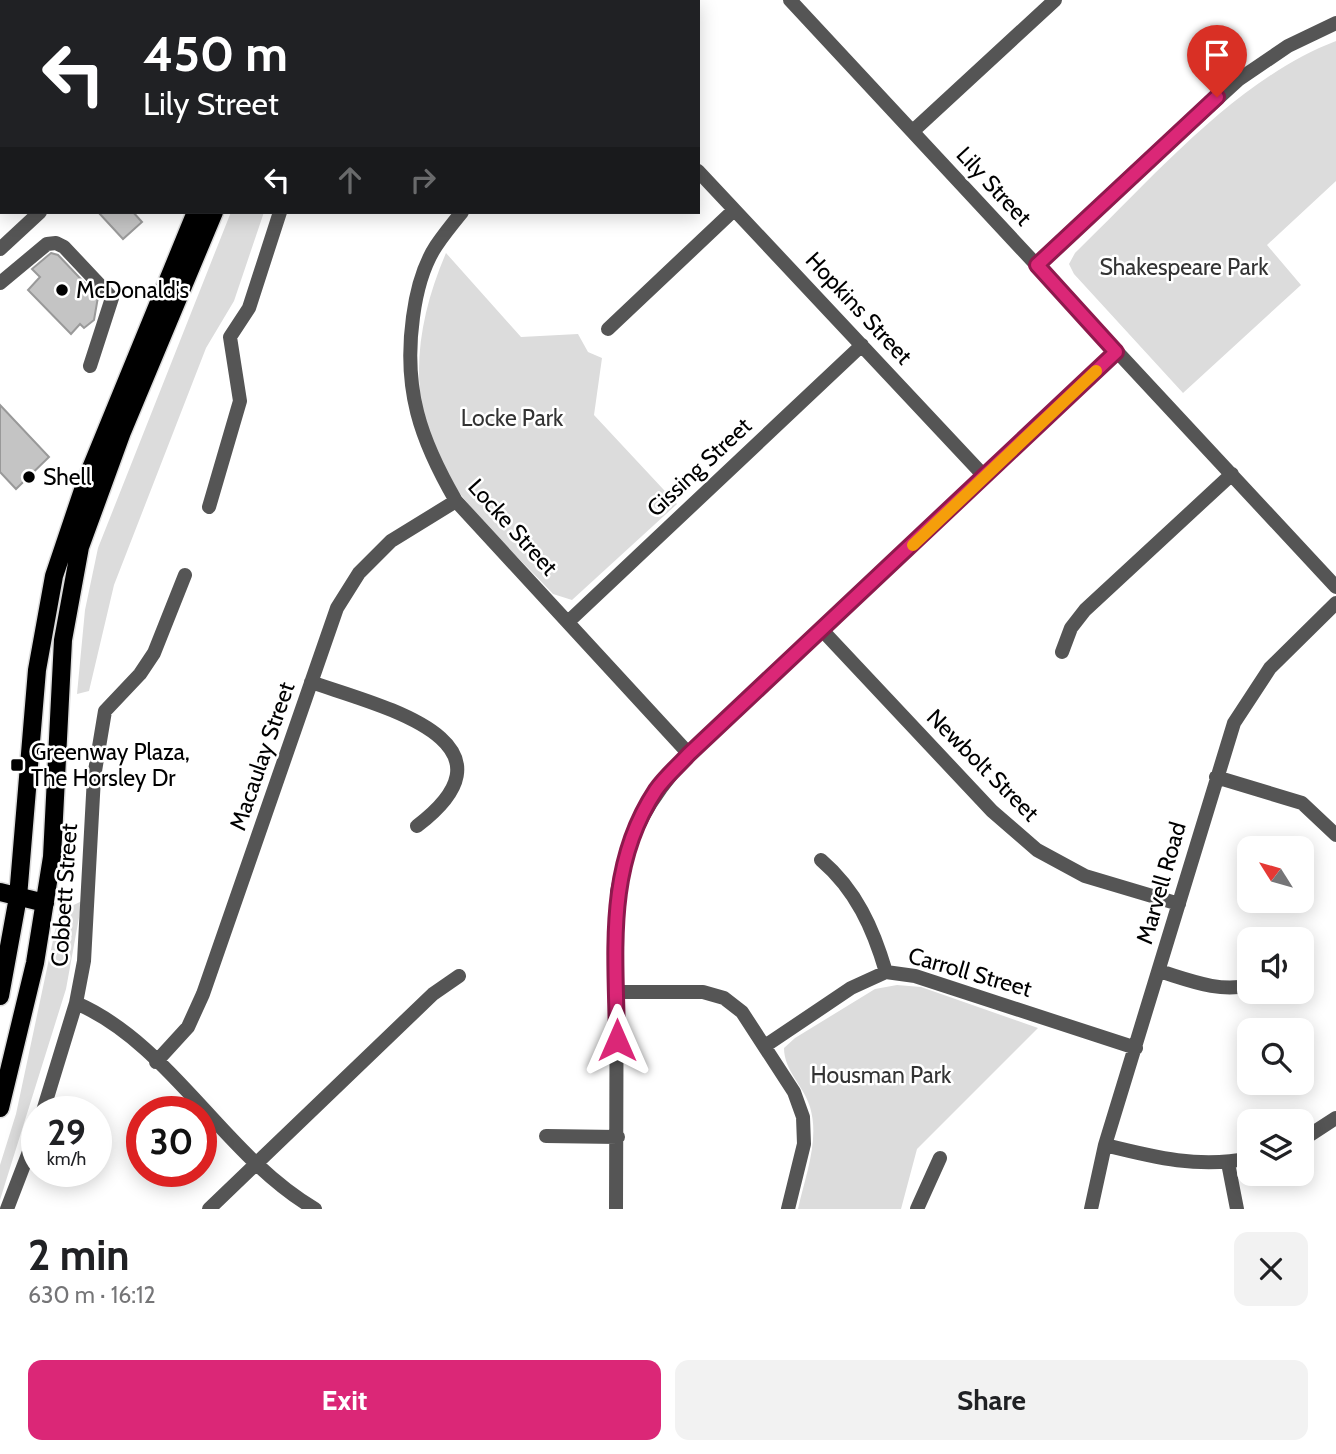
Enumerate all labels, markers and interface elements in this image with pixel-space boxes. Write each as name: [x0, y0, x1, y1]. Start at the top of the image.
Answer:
text: 450 m: [143, 24, 288, 83]
pin: [1187, 25, 1247, 97]
icon: left: [28, 28, 119, 119]
icon: arrive: [1198, 36, 1236, 74]
text: Lily Street: [143, 84, 279, 123]
street label: Lily Street: [950, 141, 1038, 231]
icon: left: [258, 161, 296, 199]
icon: ahead: [331, 161, 369, 199]
icon: right: [404, 161, 442, 199]
street label: Hopkins Street: [800, 246, 918, 370]
park label: Shakespeare Park: [1100, 253, 1269, 281]
place label: McDonald's: [76, 276, 189, 304]
marker: McDonald's: [54, 282, 70, 298]
park label: Locke Park: [461, 404, 564, 432]
street label: Gissing Street: [641, 411, 757, 522]
place label: Shell: [43, 463, 92, 491]
marker: Shell: [21, 469, 37, 485]
street label: Locke Street: [462, 473, 564, 581]
street label: Macaulay Street: [224, 678, 301, 834]
street label: Newbolt Street: [921, 703, 1045, 827]
place label: Greenway Plaza, The Horsley Dr: [31, 738, 190, 792]
marker: Greenway Plaza, The Horsley Dr: [9, 757, 25, 773]
street label: Marvell Road: [1130, 819, 1192, 947]
street label: Cobbett Street: [45, 822, 83, 968]
north arrow: [1237, 836, 1314, 914]
map controls: [1237, 836, 1314, 1186]
button: sound: [1237, 927, 1314, 1004]
street label: Carroll Street: [905, 941, 1035, 1003]
position arrow: [580, 1003, 654, 1077]
button: search: [1237, 1018, 1314, 1095]
park label: Housman Park: [811, 1061, 952, 1089]
speed limit sign: 30: [126, 1096, 217, 1187]
button: layers: [1237, 1109, 1314, 1186]
text: 29: [47, 1111, 86, 1154]
text: km/h: [47, 1148, 86, 1170]
text: 2 min: [28, 1229, 129, 1281]
button: close: [1234, 1232, 1308, 1306]
text: 630 m · 16:12: [28, 1281, 156, 1309]
button: Exit: [28, 1360, 661, 1440]
button: Share: [675, 1360, 1308, 1440]

